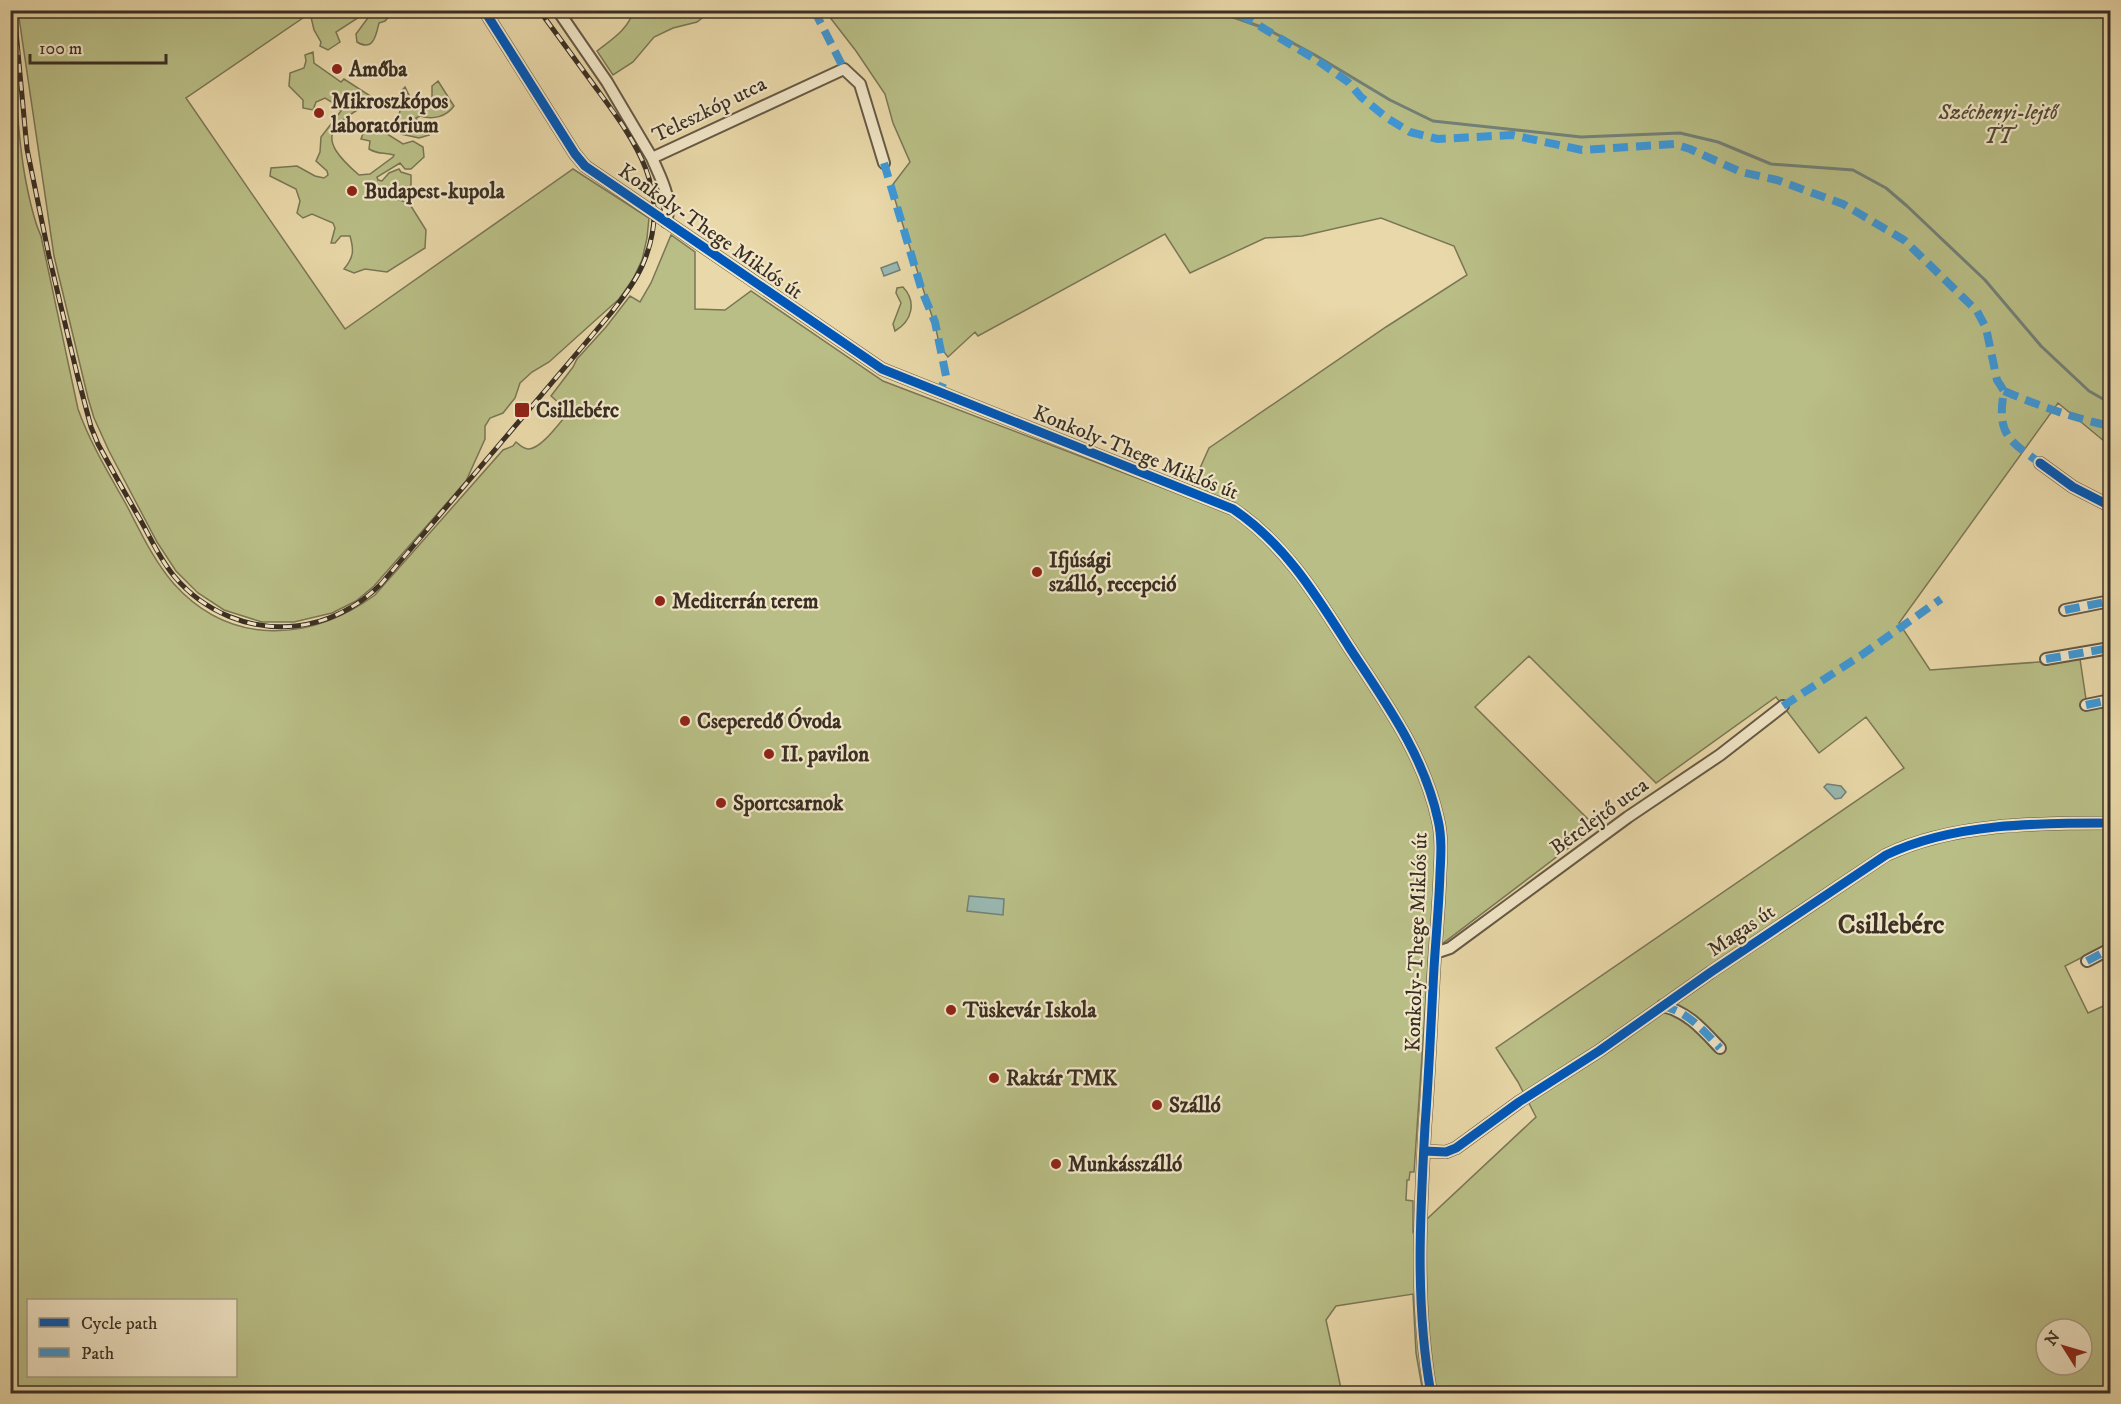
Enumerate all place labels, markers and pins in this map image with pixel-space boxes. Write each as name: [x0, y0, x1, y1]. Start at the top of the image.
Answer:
place label: Amőba: [348, 57, 408, 83]
marker: Amőba: [330, 62, 344, 76]
place label: Mikroszkópos laboratórium: [330, 89, 448, 139]
marker: Mikroszkópos laboratórium: [312, 106, 326, 120]
place label: Budapest-kupola: [364, 179, 506, 205]
marker: Budapest-kupola: [345, 184, 359, 198]
place label: Csillebérc: [536, 398, 619, 424]
marker: Csillebérc: [513, 401, 531, 419]
place label: Ifjúsági szálló, recepció: [1049, 548, 1176, 598]
marker: Ifjúsági szálló, recepció: [1030, 565, 1044, 579]
place label: Mediterrán terem: [672, 589, 819, 615]
marker: Mediterrán terem: [653, 594, 667, 608]
place label: Cseperedő Óvoda: [697, 707, 842, 735]
marker: Cseperedő Óvoda: [678, 714, 692, 728]
place label: II. pavilon: [781, 742, 870, 768]
marker: II. pavilon: [762, 747, 776, 761]
place label: Sportcsarnok: [733, 791, 844, 817]
marker: Sportcsarnok: [714, 796, 728, 810]
place label: Tüskevár Iskola: [962, 998, 1097, 1024]
marker: Tüskevár Iskola: [944, 1003, 958, 1017]
place label: Raktár TMK: [1006, 1066, 1118, 1092]
marker: Raktár TMK: [987, 1071, 1001, 1085]
place label: Szálló: [1169, 1093, 1221, 1119]
marker: Szálló: [1150, 1098, 1164, 1112]
place label: Munkásszálló: [1068, 1152, 1182, 1178]
marker: Munkásszálló: [1049, 1157, 1063, 1171]

